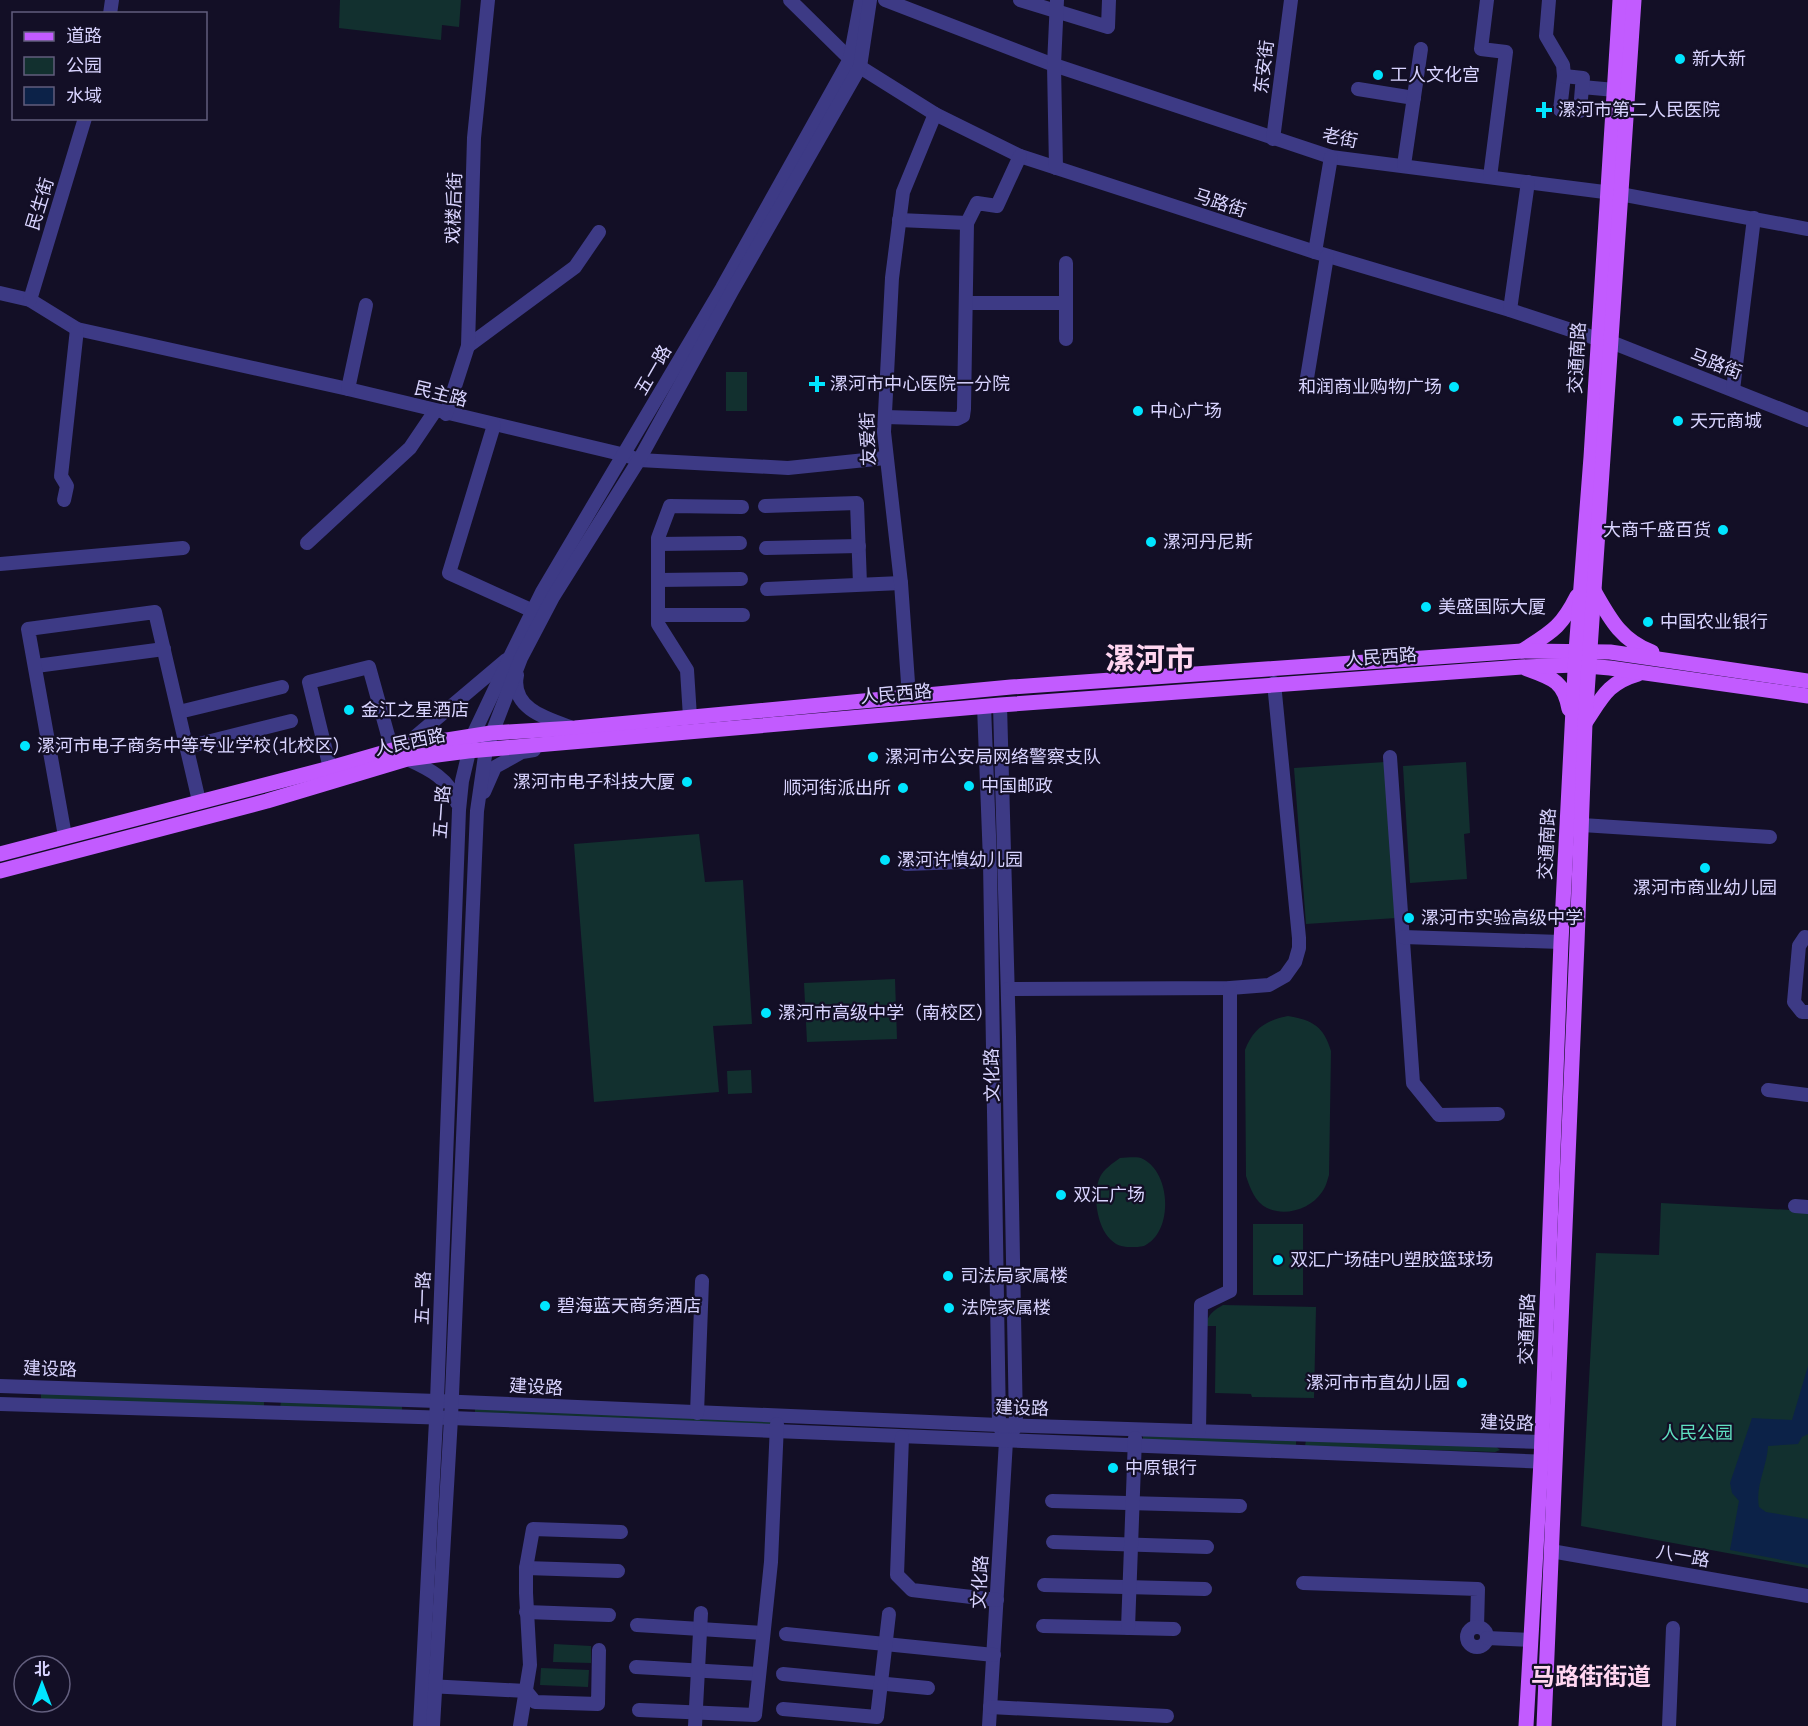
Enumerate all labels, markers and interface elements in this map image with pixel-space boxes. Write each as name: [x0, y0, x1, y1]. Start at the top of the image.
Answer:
legend: [12, 12, 207, 120]
text: 道路: [66, 23, 102, 47]
street label: 东安街: [1248, 39, 1278, 95]
place label: 新大新: [1692, 46, 1746, 70]
marker: 新大新: [1673, 52, 1687, 66]
text: 公园: [66, 53, 102, 77]
place label: 工人文化宫: [1390, 62, 1480, 86]
marker: 工人文化宫: [1371, 68, 1385, 82]
text: 水域: [66, 83, 102, 107]
place label: 漯河市第二人民医院: [1558, 97, 1720, 121]
marker: 漯河市第二人民医院: [1535, 101, 1553, 119]
street label: 老街: [1320, 122, 1360, 152]
street label: 戏楼后街: [440, 172, 466, 244]
street label: 民生街: [20, 174, 58, 233]
street label: 马路街: [1191, 182, 1250, 222]
street label: 交通南路: [1562, 321, 1590, 395]
street label: 五一路: [628, 340, 676, 399]
street label: 马路街: [1687, 342, 1746, 384]
place label: 漯河市中心医院一分院: [830, 371, 1010, 395]
place label: 和润商业购物广场: [1298, 374, 1442, 398]
street label: 民主路: [412, 375, 470, 411]
marker: 漯河市中心医院一分院: [808, 375, 826, 393]
marker: 和润商业购物广场: [1447, 380, 1461, 394]
place label: 中心广场: [1150, 398, 1222, 422]
marker: 中心广场: [1131, 404, 1145, 418]
place label: 天元商城: [1690, 408, 1762, 432]
street label: 友爱街: [854, 412, 880, 466]
marker: 天元商城: [1671, 414, 1685, 428]
place label: 大商千盛百货: [1603, 517, 1711, 541]
marker: 大商千盛百货: [1716, 523, 1730, 537]
place label: 漯河丹尼斯: [1163, 529, 1253, 553]
marker: 漯河丹尼斯: [1144, 535, 1158, 549]
place label: 美盛国际大厦: [1438, 594, 1546, 618]
marker: 美盛国际大厦: [1419, 600, 1433, 614]
place label: 中国农业银行: [1660, 609, 1768, 633]
marker: 中国农业银行: [1641, 615, 1655, 629]
district label: 漯河市: [1105, 637, 1195, 678]
street label: 人民西路: [1344, 642, 1418, 670]
street label: 人民西路: [859, 678, 933, 708]
place label: 金江之星酒店: [361, 697, 469, 721]
marker: 金江之星酒店: [342, 703, 356, 717]
street label: 人民西路: [372, 722, 448, 760]
place label: 漯河市电子商务中等专业学校(北校区): [37, 733, 340, 757]
marker: 漯河市电子商务中等专业学校(北校区): [18, 739, 32, 753]
place label: 漯河市公安局网络警察支队: [885, 744, 1101, 768]
marker: 漯河市公安局网络警察支队: [866, 750, 880, 764]
place label: 漯河市电子科技大厦: [513, 769, 675, 793]
place label: 中国邮政: [981, 773, 1053, 797]
marker: 漯河市电子科技大厦: [680, 775, 694, 789]
place label: 顺河街派出所: [783, 775, 891, 799]
marker: 中国邮政: [962, 779, 976, 793]
marker: 顺河街派出所: [896, 781, 910, 795]
street label: 五一路: [427, 784, 455, 840]
street label: 交通南路: [1532, 807, 1560, 881]
place label: 漯河许慎幼儿园: [897, 847, 1023, 871]
marker: 漯河许慎幼儿园: [878, 853, 892, 867]
marker: 漯河市商业幼儿园: [1698, 861, 1712, 875]
place label: 漯河市商业幼儿园: [1633, 875, 1777, 899]
place label: 漯河市实验高级中学: [1421, 905, 1583, 929]
marker: 漯河市实验高级中学: [1402, 911, 1416, 925]
place label: 漯河市高级中学（南校区）: [778, 1000, 994, 1024]
marker: 漯河市高级中学（南校区）: [759, 1006, 773, 1020]
street label: 文化路: [979, 1048, 1003, 1102]
place label: 双汇广场: [1073, 1182, 1145, 1206]
marker: 双汇广场: [1054, 1188, 1068, 1202]
place label: 双汇广场硅PU塑胶篮球场: [1290, 1247, 1494, 1271]
marker: 双汇广场硅PU塑胶篮球场: [1271, 1253, 1285, 1267]
place label: 司法局家属楼: [960, 1263, 1068, 1287]
marker: 司法局家属楼: [941, 1269, 955, 1283]
street label: 五一路: [409, 1271, 435, 1325]
place label: 碧海蓝天商务酒店: [557, 1293, 701, 1317]
street label: 交通南路: [1513, 1293, 1539, 1365]
place label: 法院家属楼: [961, 1295, 1051, 1319]
marker: 碧海蓝天商务酒店: [538, 1299, 552, 1313]
marker: 法院家属楼: [942, 1301, 956, 1315]
street label: 建设路: [23, 1355, 77, 1381]
place label: 漯河市市直幼儿园: [1306, 1370, 1450, 1394]
street label: 建设路: [508, 1373, 564, 1399]
marker: 漯河市市直幼儿园: [1455, 1376, 1469, 1390]
street label: 建设路: [995, 1394, 1049, 1420]
street label: 建设路: [1480, 1409, 1534, 1435]
park label: 人民公园: [1661, 1420, 1733, 1444]
place label: 中原银行: [1125, 1455, 1197, 1479]
marker: 中原银行: [1106, 1461, 1120, 1475]
street label: 八一路: [1655, 1539, 1712, 1572]
street label: 文化路: [966, 1554, 992, 1610]
north arrow: [12, 1654, 72, 1714]
text: 北: [34, 1658, 50, 1680]
district label: 马路街街道: [1531, 1659, 1651, 1692]

